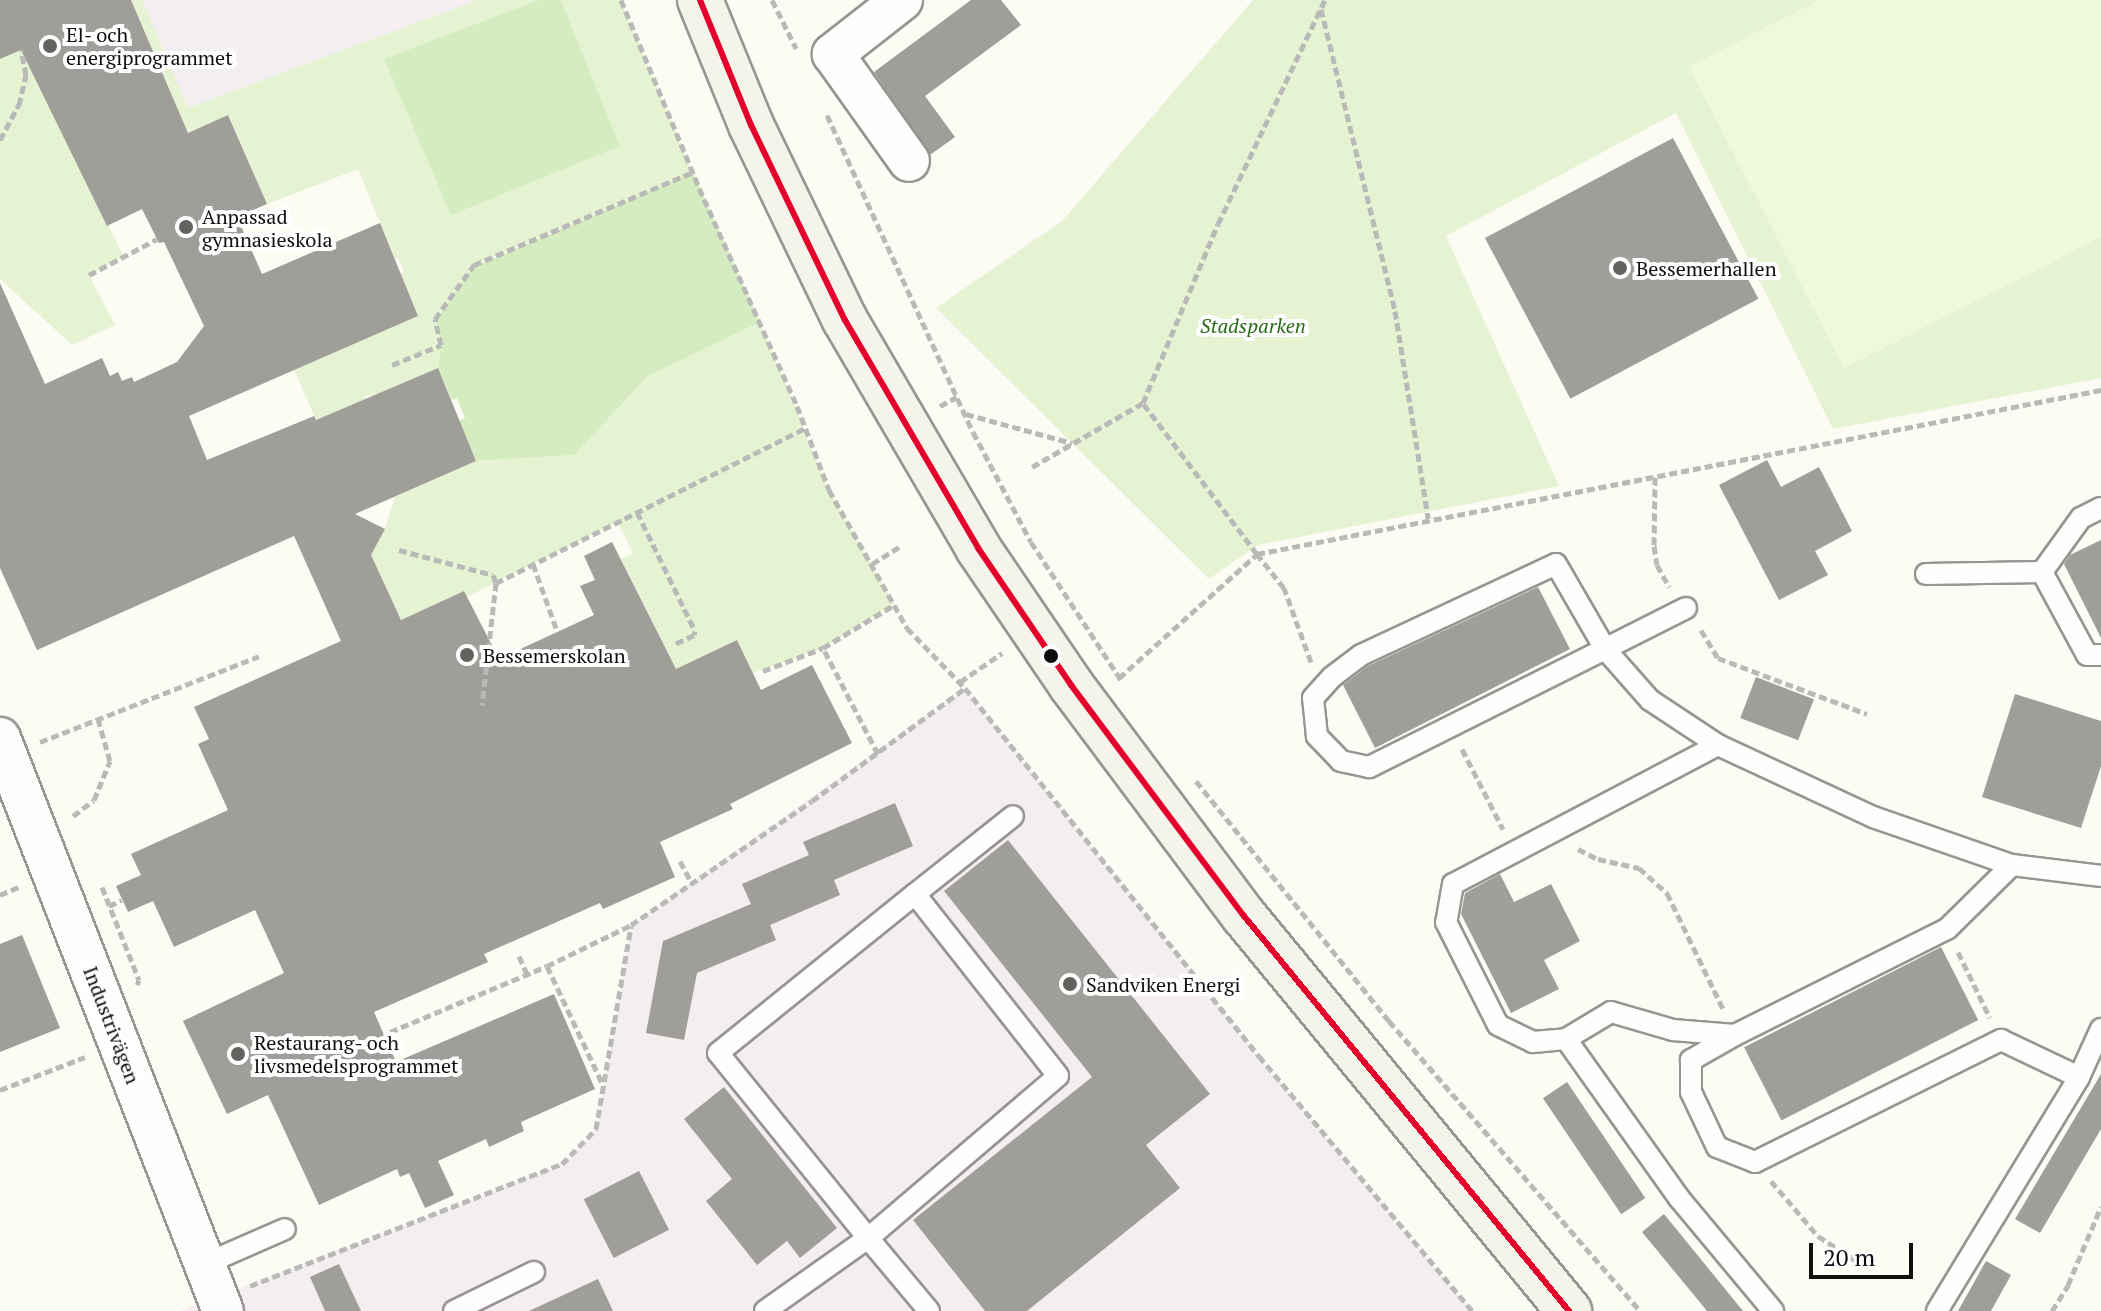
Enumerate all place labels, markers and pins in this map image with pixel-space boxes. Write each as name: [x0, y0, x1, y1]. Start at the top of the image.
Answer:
place label: El- och energiprogrammet: [66, 22, 233, 69]
marker: El- och energiprogrammet: [41, 37, 59, 55]
place label: Anpassad gymnasieskola: [202, 204, 333, 251]
marker: Anpassad gymnasieskola: [177, 218, 195, 236]
place label: Bessemerhallen: [1636, 256, 1777, 280]
marker: Bessemerhallen: [1611, 259, 1629, 277]
place label: Bessemerskolan: [483, 643, 626, 667]
marker: Bessemerskolan: [458, 646, 476, 664]
unlabelled marker: [1043, 648, 1059, 664]
place label: Sandviken Energi: [1086, 972, 1241, 996]
marker: Sandviken Energi: [1061, 975, 1079, 993]
place label: Restaurang- och livsmedelsprogrammet: [254, 1030, 458, 1077]
marker: Restaurang- och livsmedelsprogrammet: [229, 1045, 247, 1063]

